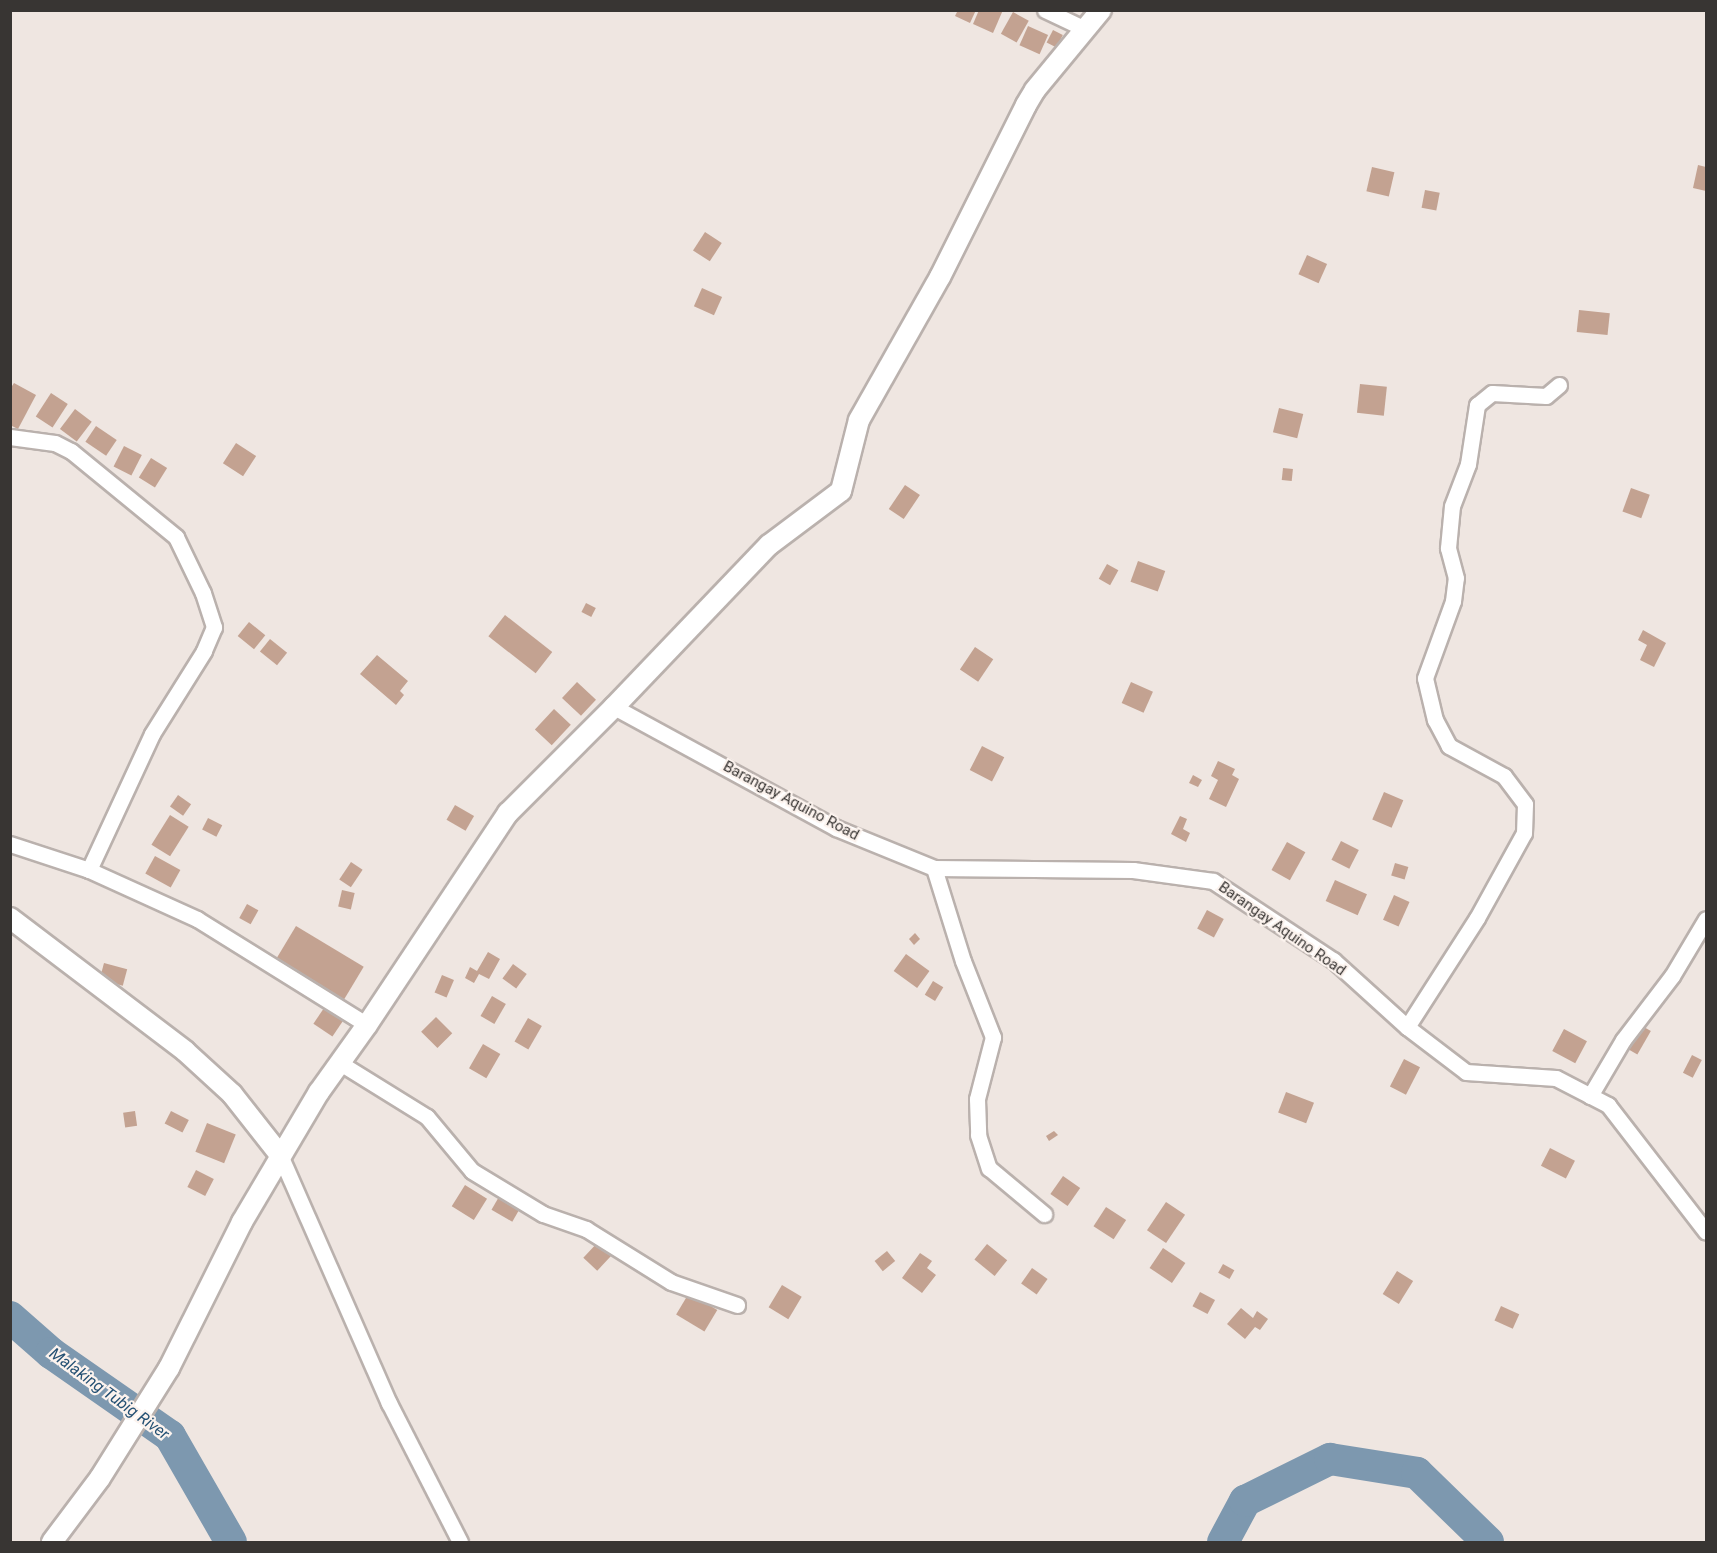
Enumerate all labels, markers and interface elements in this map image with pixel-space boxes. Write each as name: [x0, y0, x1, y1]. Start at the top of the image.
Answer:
street label: Barangay Aquino Road: [720, 758, 862, 844]
street label: Barangay Aquino Road: [1215, 878, 1349, 980]
water label: Malaking Tubig River: [45, 1344, 173, 1444]

